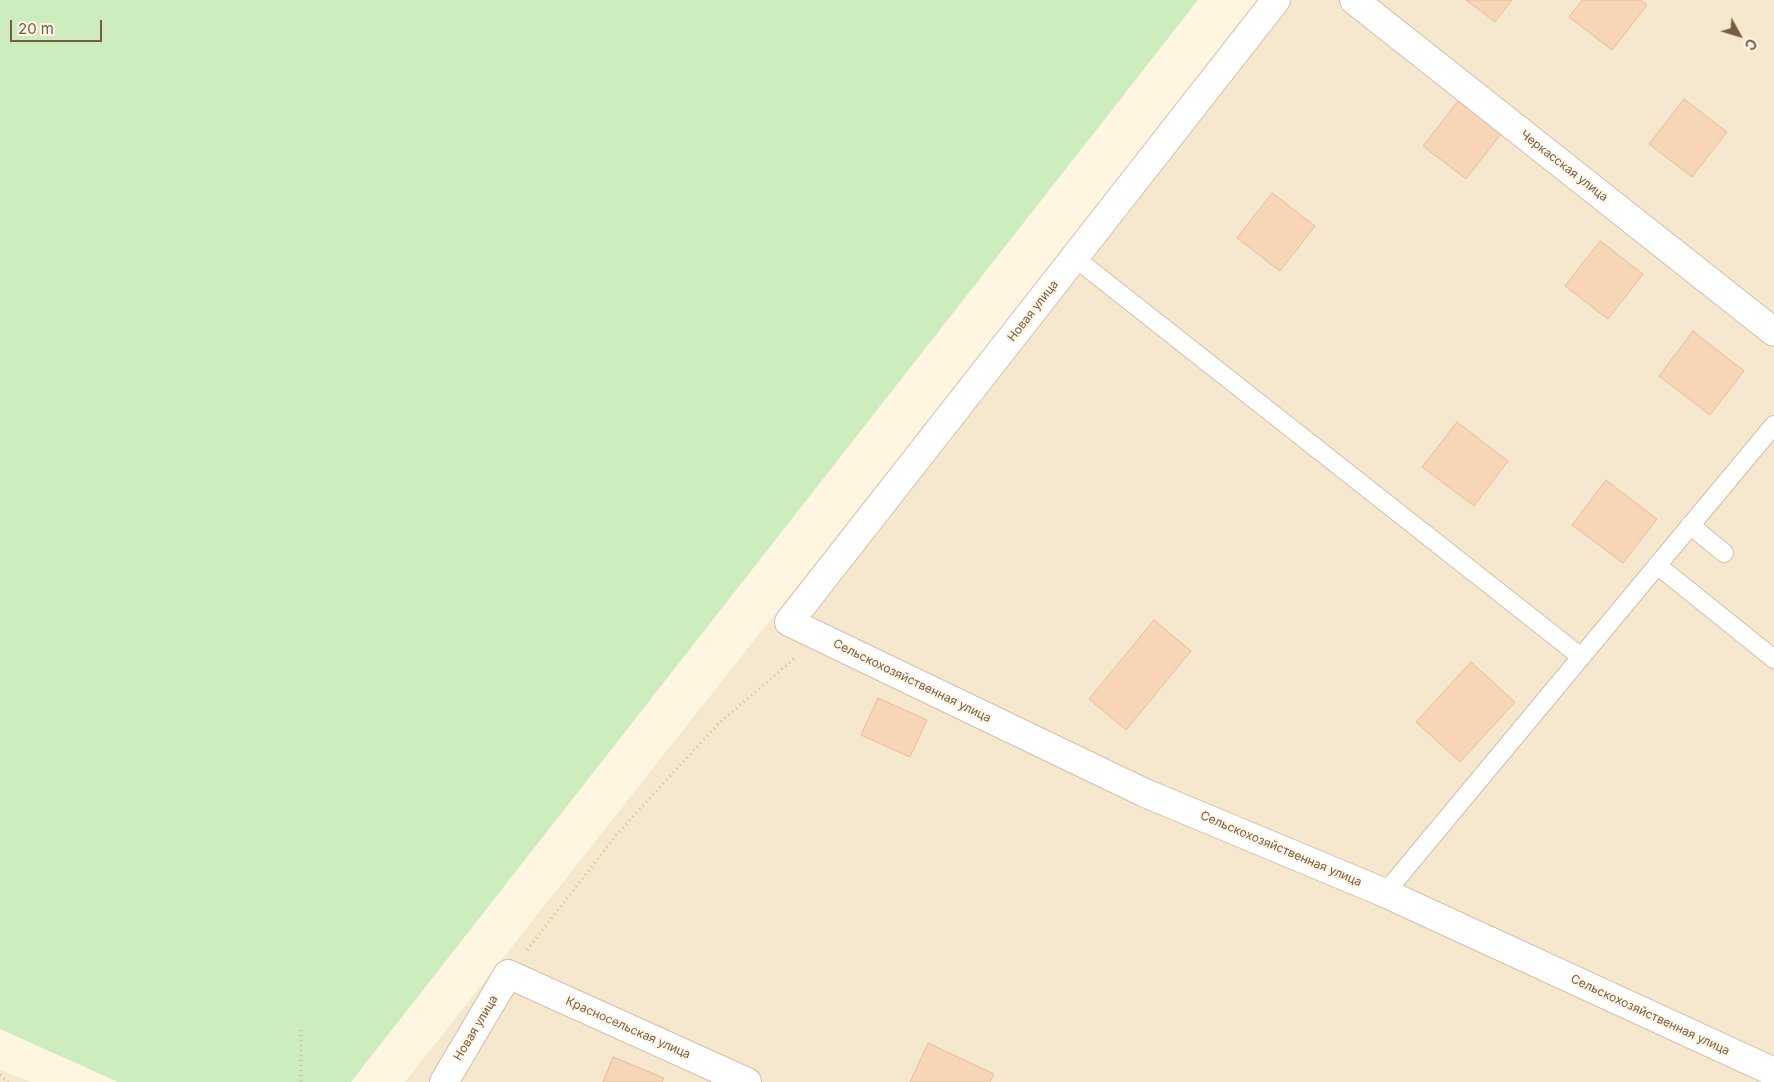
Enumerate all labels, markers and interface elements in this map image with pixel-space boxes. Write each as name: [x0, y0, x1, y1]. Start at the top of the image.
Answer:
scale bar: [12, 10, 105, 42]
north arrow: [1714, 10, 1764, 60]
text: 20 m: [18, 19, 54, 38]
text: С: [1741, 35, 1761, 54]
street label: Черкасская улица: [1517, 127, 1611, 205]
street label: Новая улица: [1005, 278, 1061, 344]
street label: Сельскохозяйственная улица: [831, 636, 993, 726]
street label: Сельскохозяйственная улица: [1198, 808, 1364, 890]
street label: Сельскохозяйственная улица: [1568, 972, 1732, 1058]
street label: Новая улица: [451, 993, 501, 1063]
street label: Красносельская улица: [563, 994, 693, 1062]

